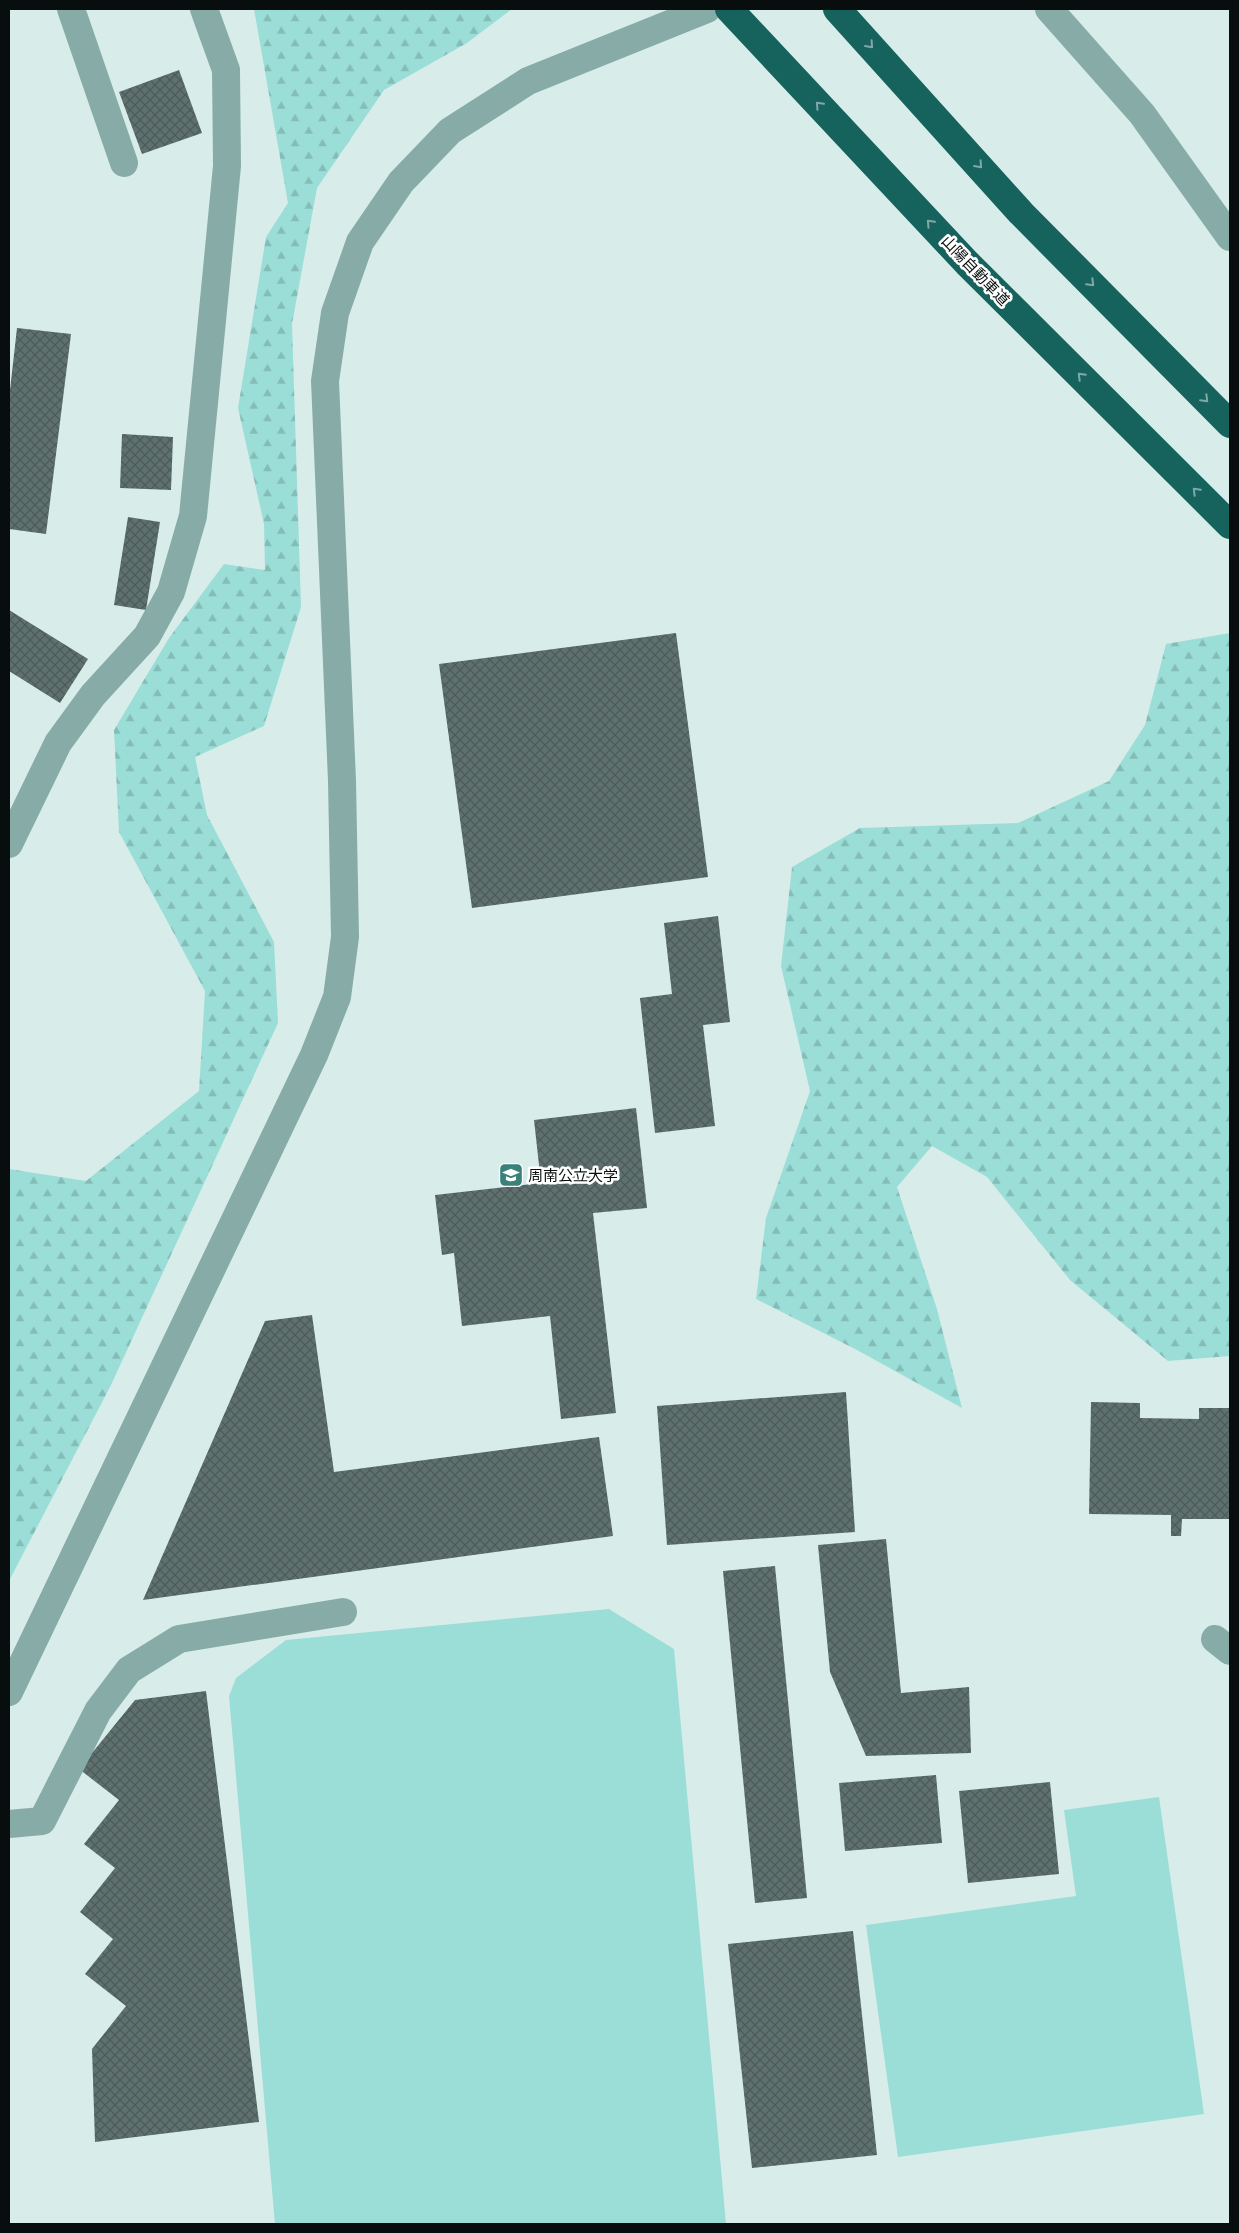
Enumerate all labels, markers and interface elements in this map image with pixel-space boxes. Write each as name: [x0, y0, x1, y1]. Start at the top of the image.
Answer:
one-way arrow: [864, 39, 873, 48]
one-way arrow: [816, 101, 825, 110]
one-way arrow: [973, 160, 982, 169]
one-way arrow: [927, 220, 936, 229]
street label: 山陽自動車道: [938, 231, 1014, 309]
one-way arrow: [1085, 277, 1094, 286]
one-way arrow: [1078, 373, 1087, 382]
one-way arrow: [1199, 393, 1208, 402]
one-way arrow: [1193, 488, 1202, 497]
school or university icon: 周南公立大学: [498, 1162, 524, 1188]
place label: 周南公立大学: [528, 1165, 618, 1185]

